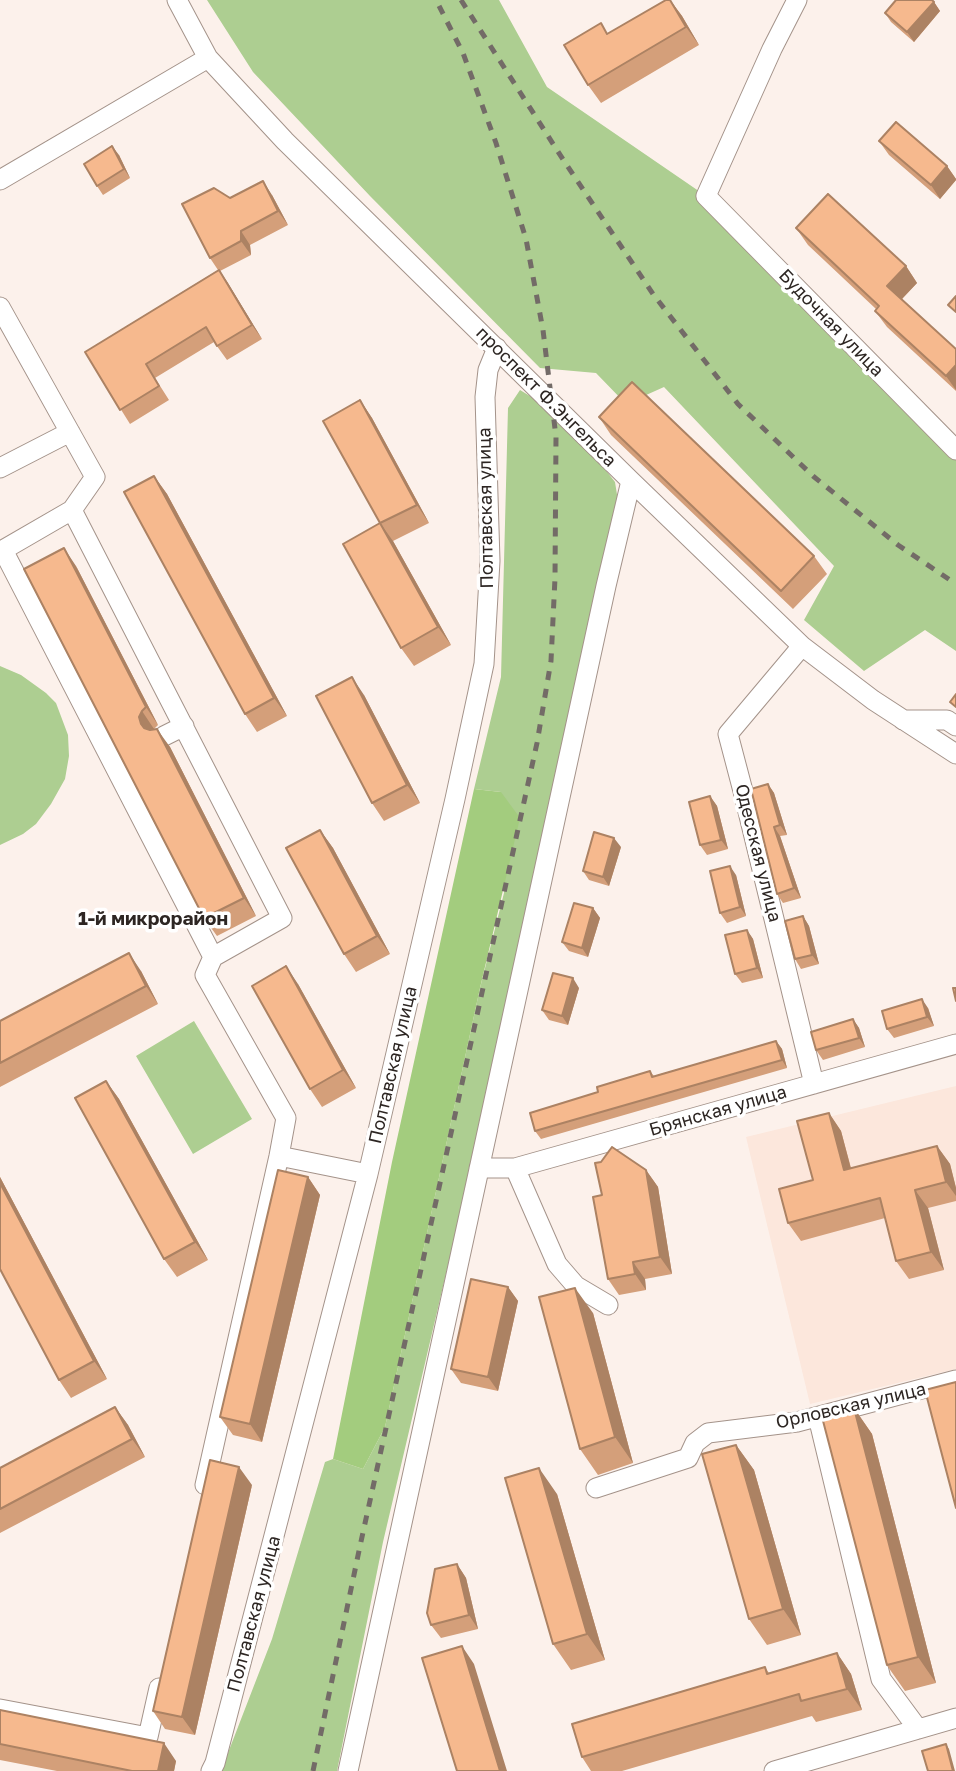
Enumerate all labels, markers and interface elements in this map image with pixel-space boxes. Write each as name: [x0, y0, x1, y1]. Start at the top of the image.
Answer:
street label: Будочная улица: [774, 265, 888, 381]
street label: проспект Ф.Энгельса: [471, 322, 621, 472]
street label: Полтавская улица: [474, 427, 498, 589]
street label: Одесская улица: [730, 782, 786, 924]
district label: 1-й микрорайон: [78, 908, 228, 930]
street label: Полтавская улица: [364, 984, 422, 1146]
street label: Брянская улица: [647, 1081, 789, 1141]
street label: Орловская улица: [774, 1378, 928, 1434]
street label: Полтавская улица: [223, 1533, 285, 1695]

